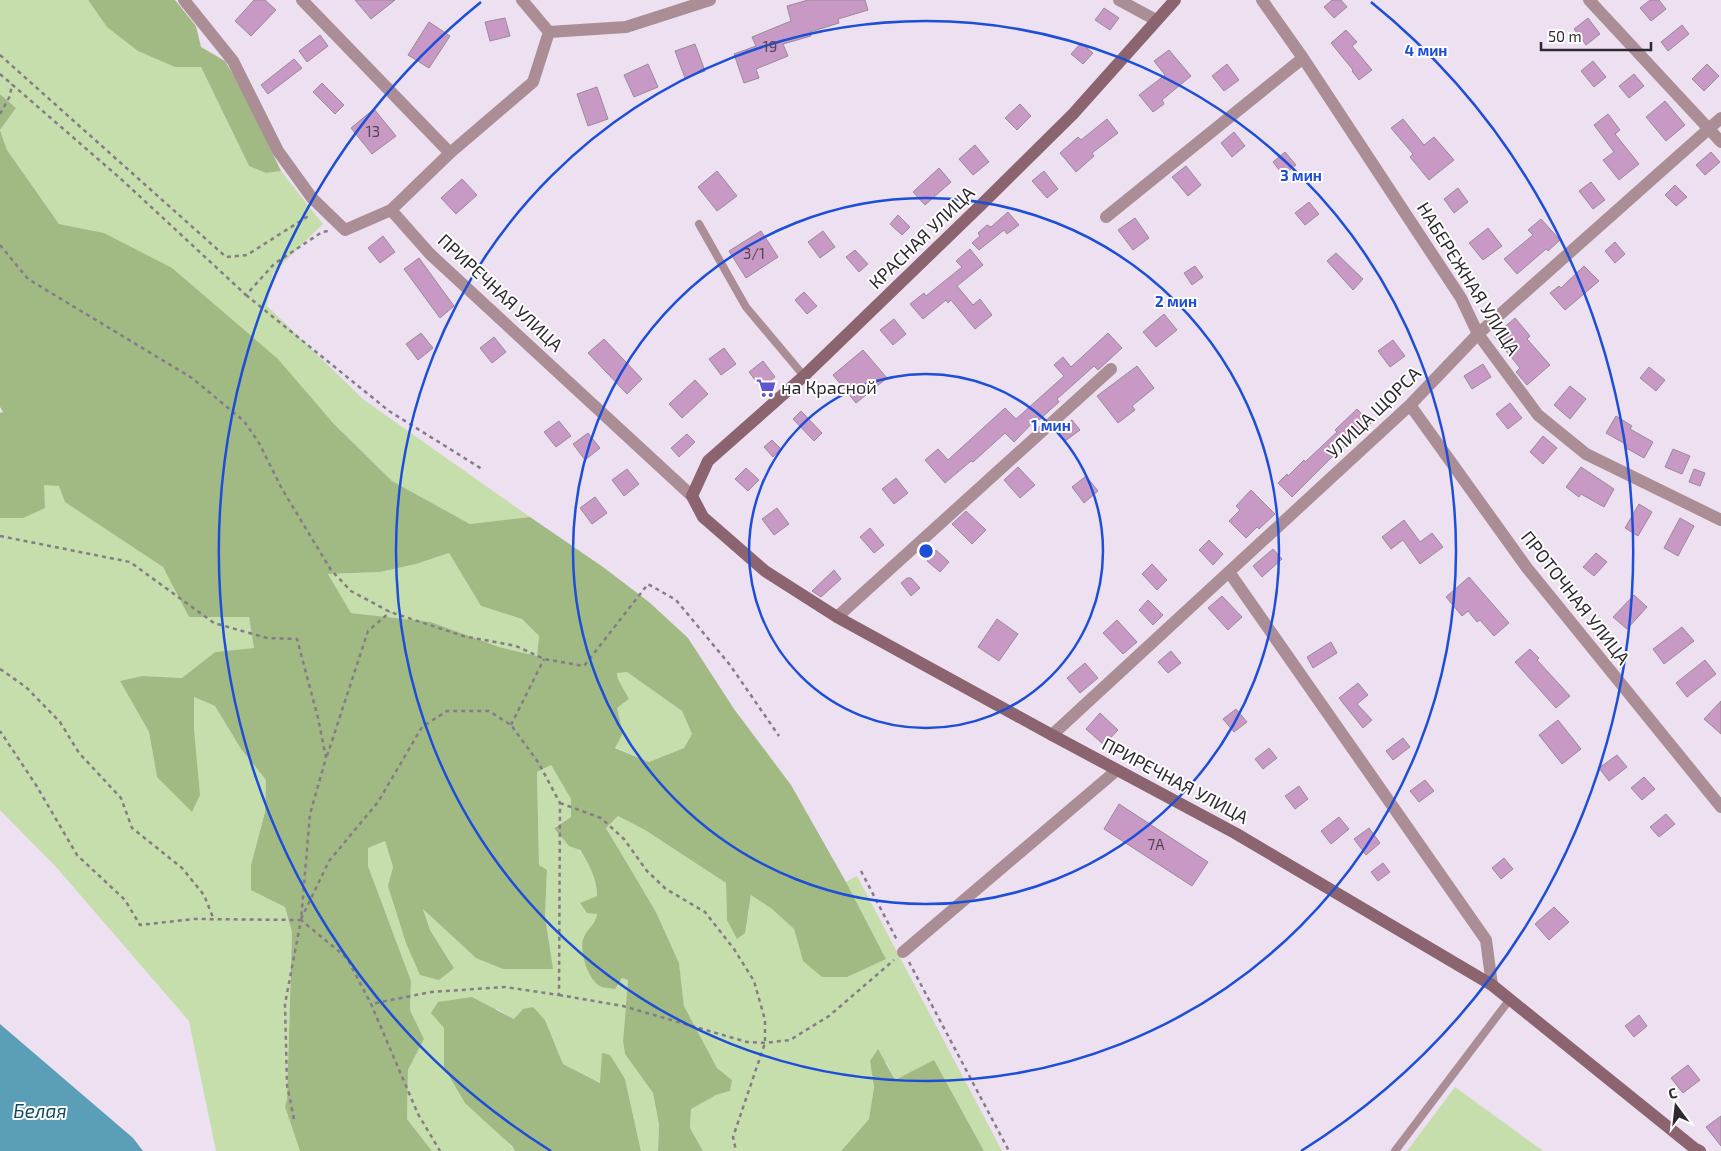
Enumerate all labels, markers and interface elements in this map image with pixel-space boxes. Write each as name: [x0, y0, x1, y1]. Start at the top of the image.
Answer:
scale bar: [1541, 20, 1651, 52]
text: 50 m: [1548, 27, 1582, 45]
house number: 19: [763, 37, 777, 55]
text: 4 мин: [1405, 41, 1447, 59]
house number: 13: [366, 122, 380, 140]
text: 3 мин: [1280, 166, 1322, 184]
street label: КРАСНАЯ УЛИЦА: [864, 181, 979, 293]
street label: НАБЕРЕЖНАЯ УЛИЦА: [1413, 198, 1525, 360]
street label: ПРИРЕЧНАЯ УЛИЦА: [434, 229, 568, 356]
house number: 3/1: [743, 244, 765, 262]
text: 2 мин: [1155, 292, 1197, 310]
street label: УЛИЦА ЩОРСА: [1322, 361, 1426, 463]
place label: на Красной: [781, 376, 877, 398]
supermarket icon: на Красной: [755, 377, 777, 399]
text: 1 мин: [1031, 416, 1071, 434]
street label: ПРОТОЧНАЯ УЛИЦА: [1517, 526, 1635, 669]
centre of rings: [917, 542, 935, 560]
street label: ПРИРЕЧНАЯ УЛИЦА: [1099, 732, 1253, 828]
house number: 7А: [1147, 835, 1165, 853]
north arrow: [1651, 1081, 1701, 1131]
text: С: [1666, 1084, 1679, 1102]
water label: Белая: [13, 1099, 67, 1122]

